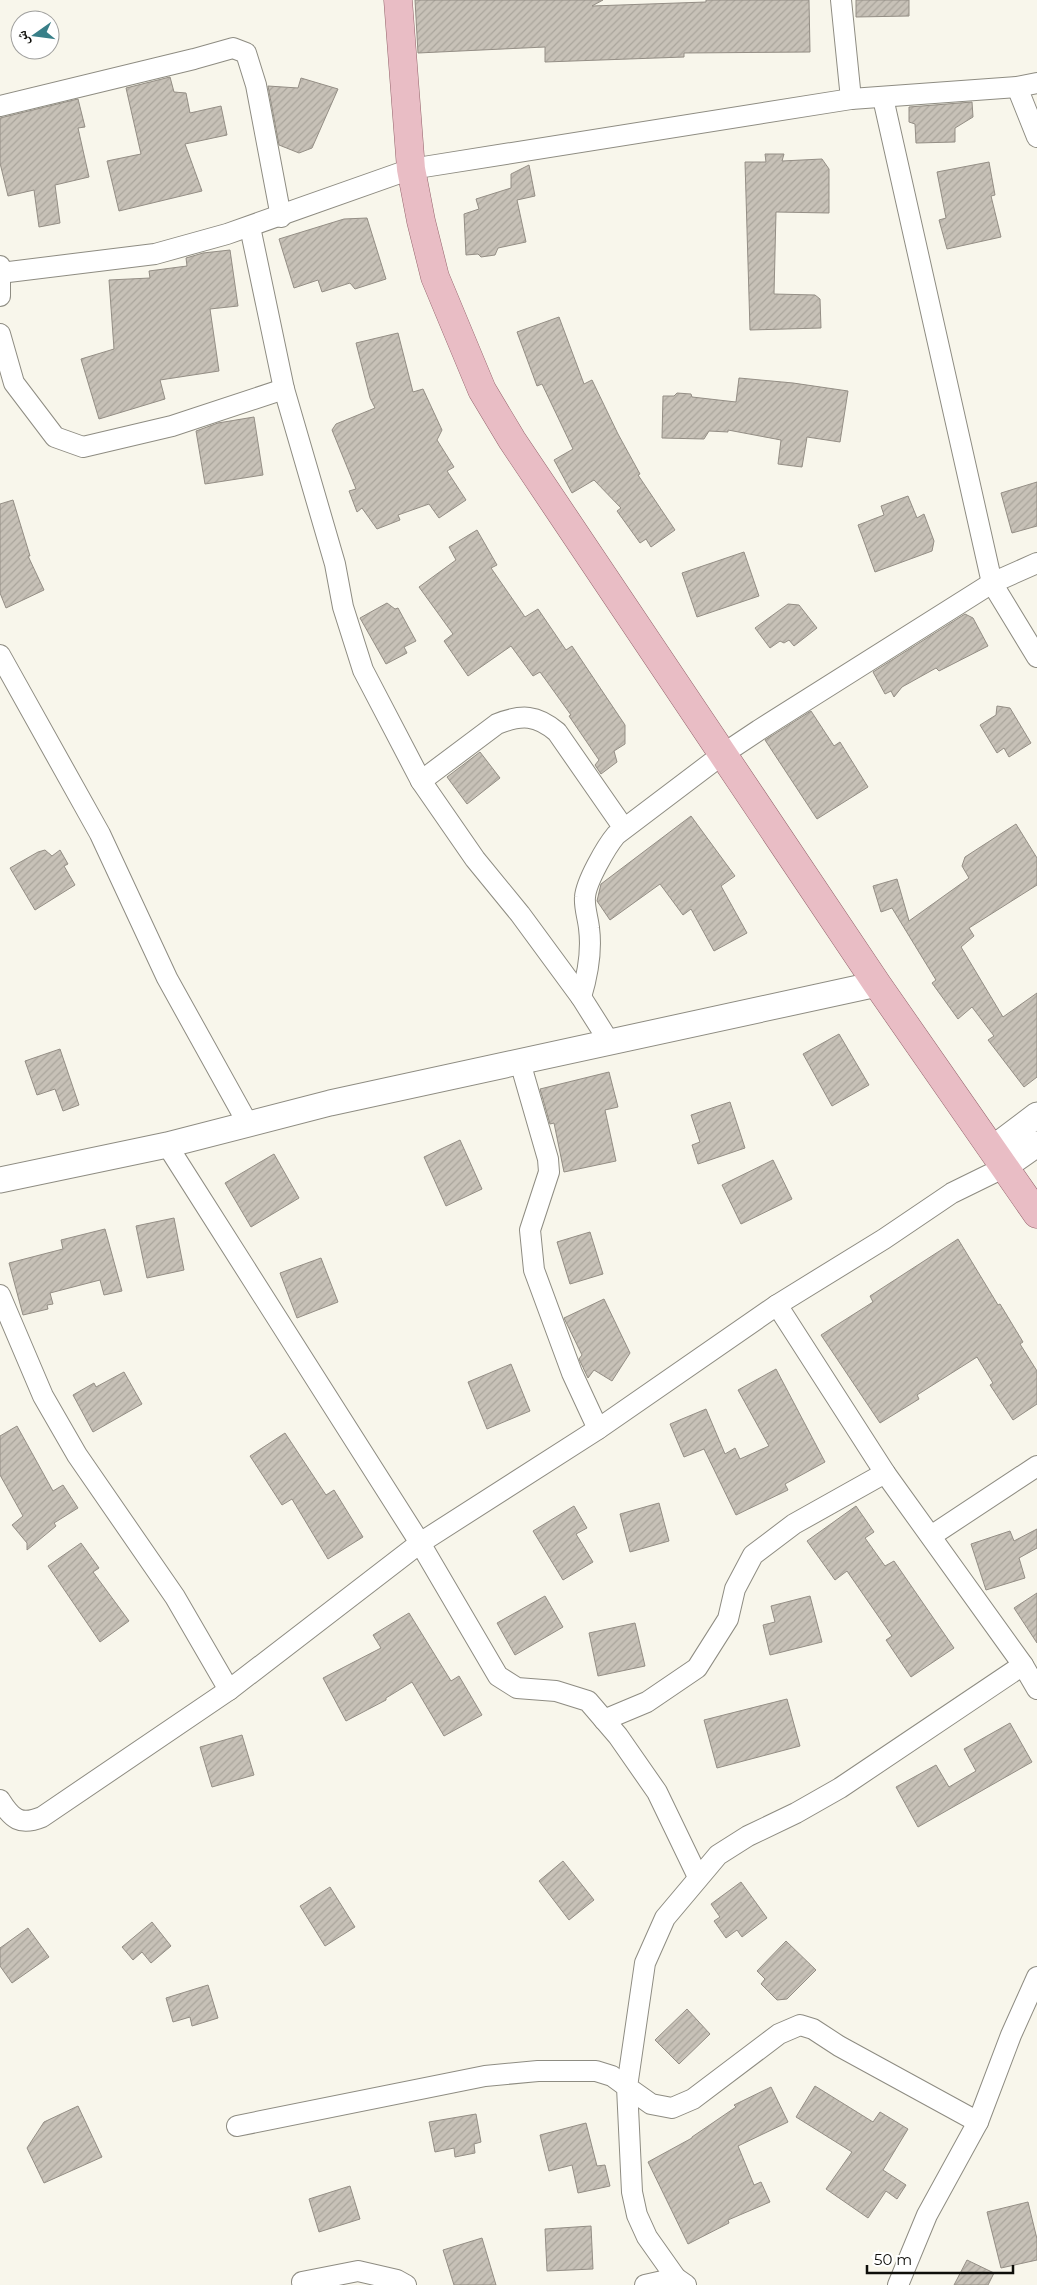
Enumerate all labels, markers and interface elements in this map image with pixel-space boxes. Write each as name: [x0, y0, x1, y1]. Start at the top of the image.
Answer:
north arrow: [10, 10, 60, 60]
text: ش: [12, 29, 33, 48]
scale bar: [867, 2242, 1013, 2274]
text: 50 m: [874, 2250, 912, 2269]

